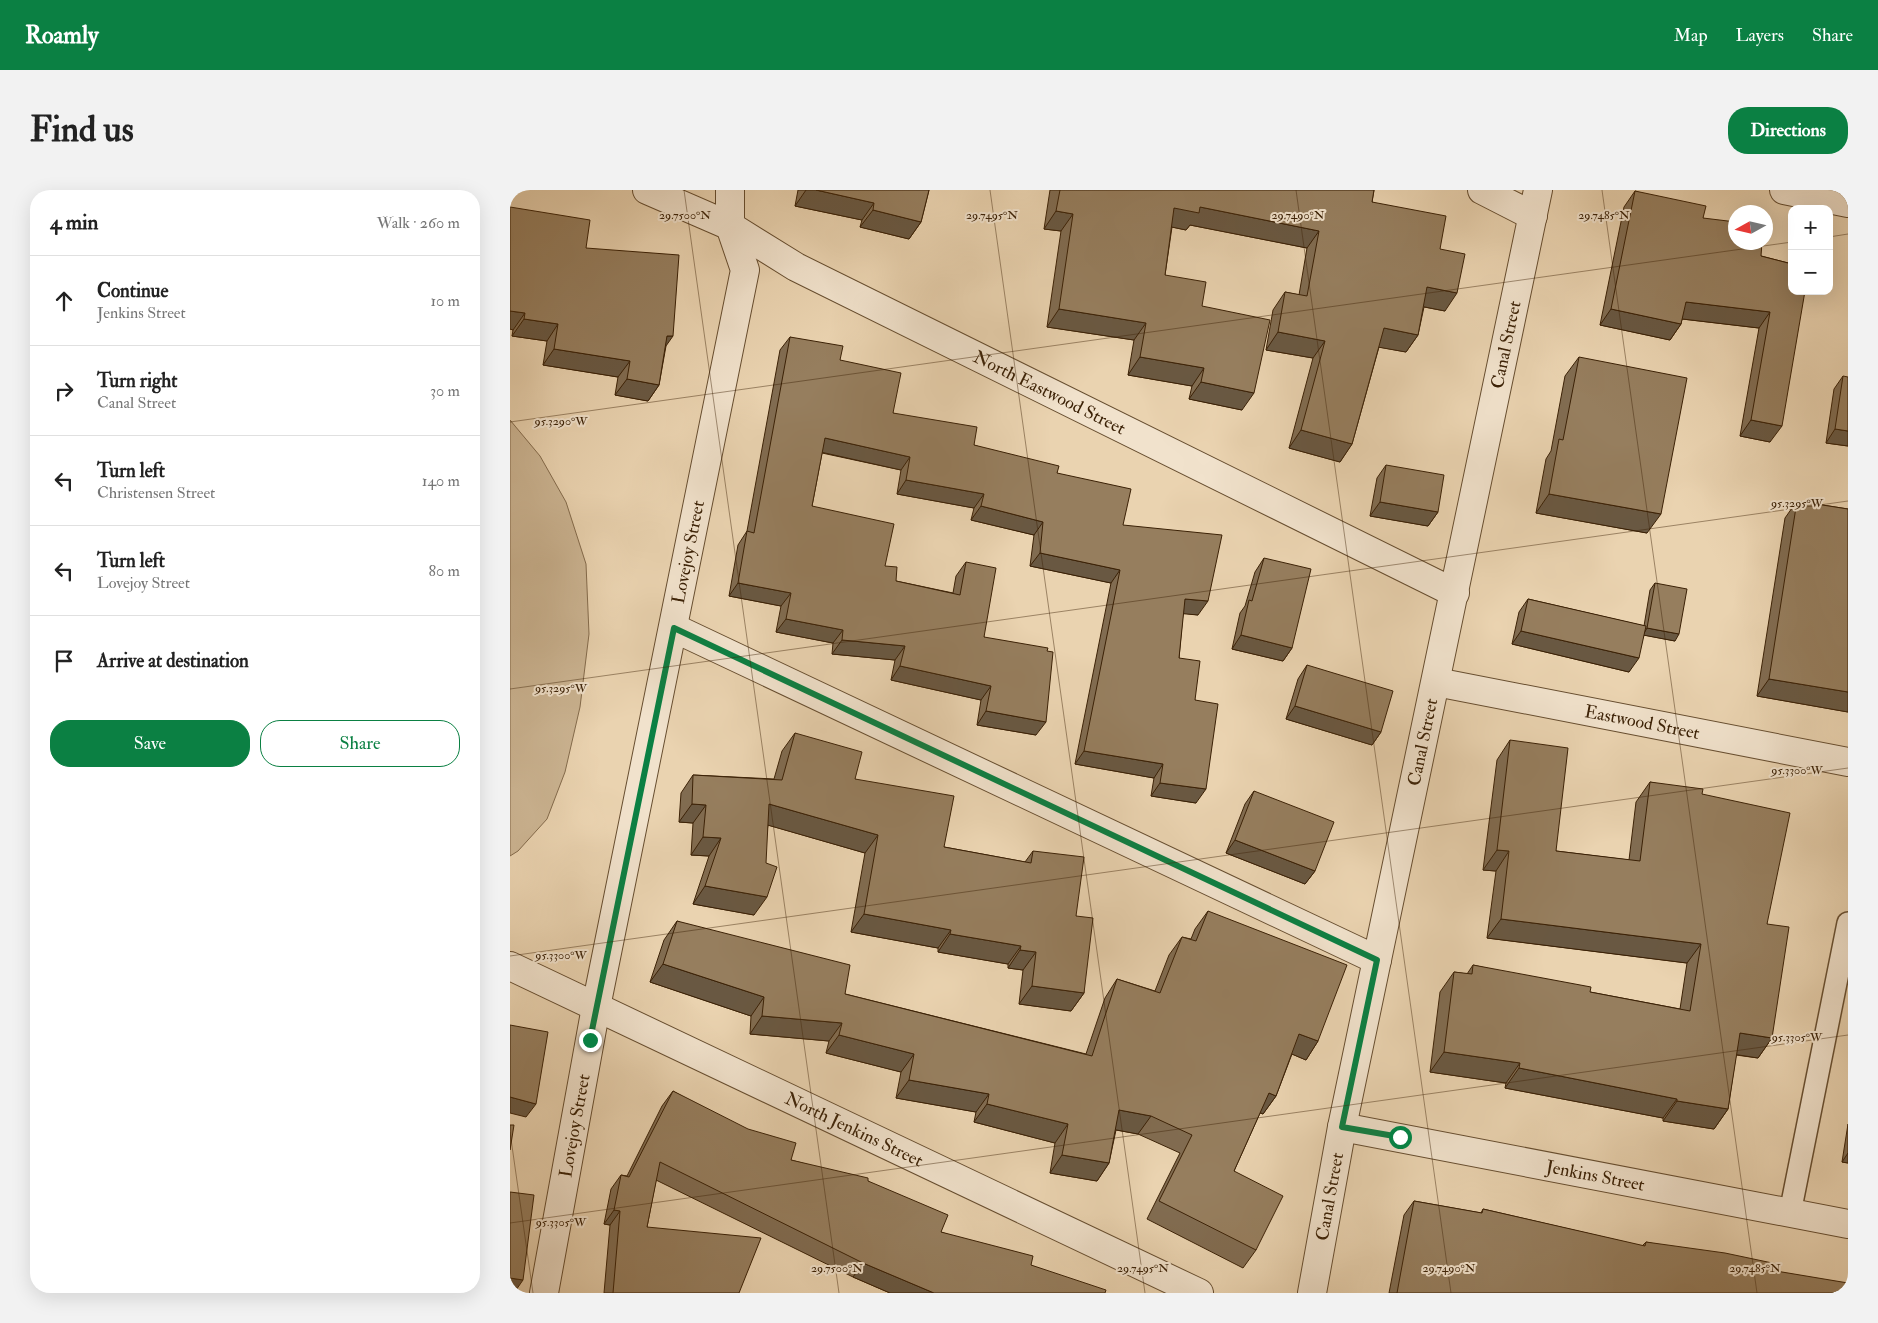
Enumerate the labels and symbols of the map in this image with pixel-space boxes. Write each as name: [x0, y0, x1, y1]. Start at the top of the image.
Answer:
north arrow: [1728, 205, 1773, 250]
text: 29.7500°N: [659, 208, 711, 223]
text: 29.7495°N: [966, 208, 1018, 223]
text: 29.7490°N: [1271, 208, 1325, 223]
text: 29.7485°N: [1578, 208, 1630, 223]
street label: Canal Street: [1486, 299, 1527, 391]
street label: North Eastwood Street: [969, 346, 1129, 440]
text: 95.3290°W: [534, 414, 588, 429]
text: 95.3295°W: [1770, 496, 1824, 511]
street label: Lovejoy Street: [667, 498, 710, 606]
text: 95.3295°W: [534, 681, 588, 696]
street label: Canal Street: [1403, 696, 1443, 788]
street label: Eastwood Street: [1583, 700, 1702, 745]
text: 95.3300°W: [1770, 763, 1824, 778]
text: 95.3300°W: [534, 948, 588, 963]
route end: [579, 1029, 602, 1052]
text: 95.3305°W: [1771, 1030, 1823, 1045]
street label: Lovejoy Street: [554, 1072, 596, 1179]
street label: North Jenkins Street: [781, 1087, 927, 1172]
route start: [1389, 1126, 1412, 1149]
street label: Canal Street: [1311, 1151, 1349, 1243]
street label: Jenkins Street: [1543, 1155, 1647, 1197]
text: 95.3305°W: [535, 1215, 587, 1230]
text: 29.7500°N: [811, 1261, 863, 1276]
text: 29.7495°N: [1117, 1261, 1169, 1276]
text: 29.7490°N: [1422, 1261, 1476, 1276]
text: 29.7485°N: [1729, 1261, 1781, 1276]

